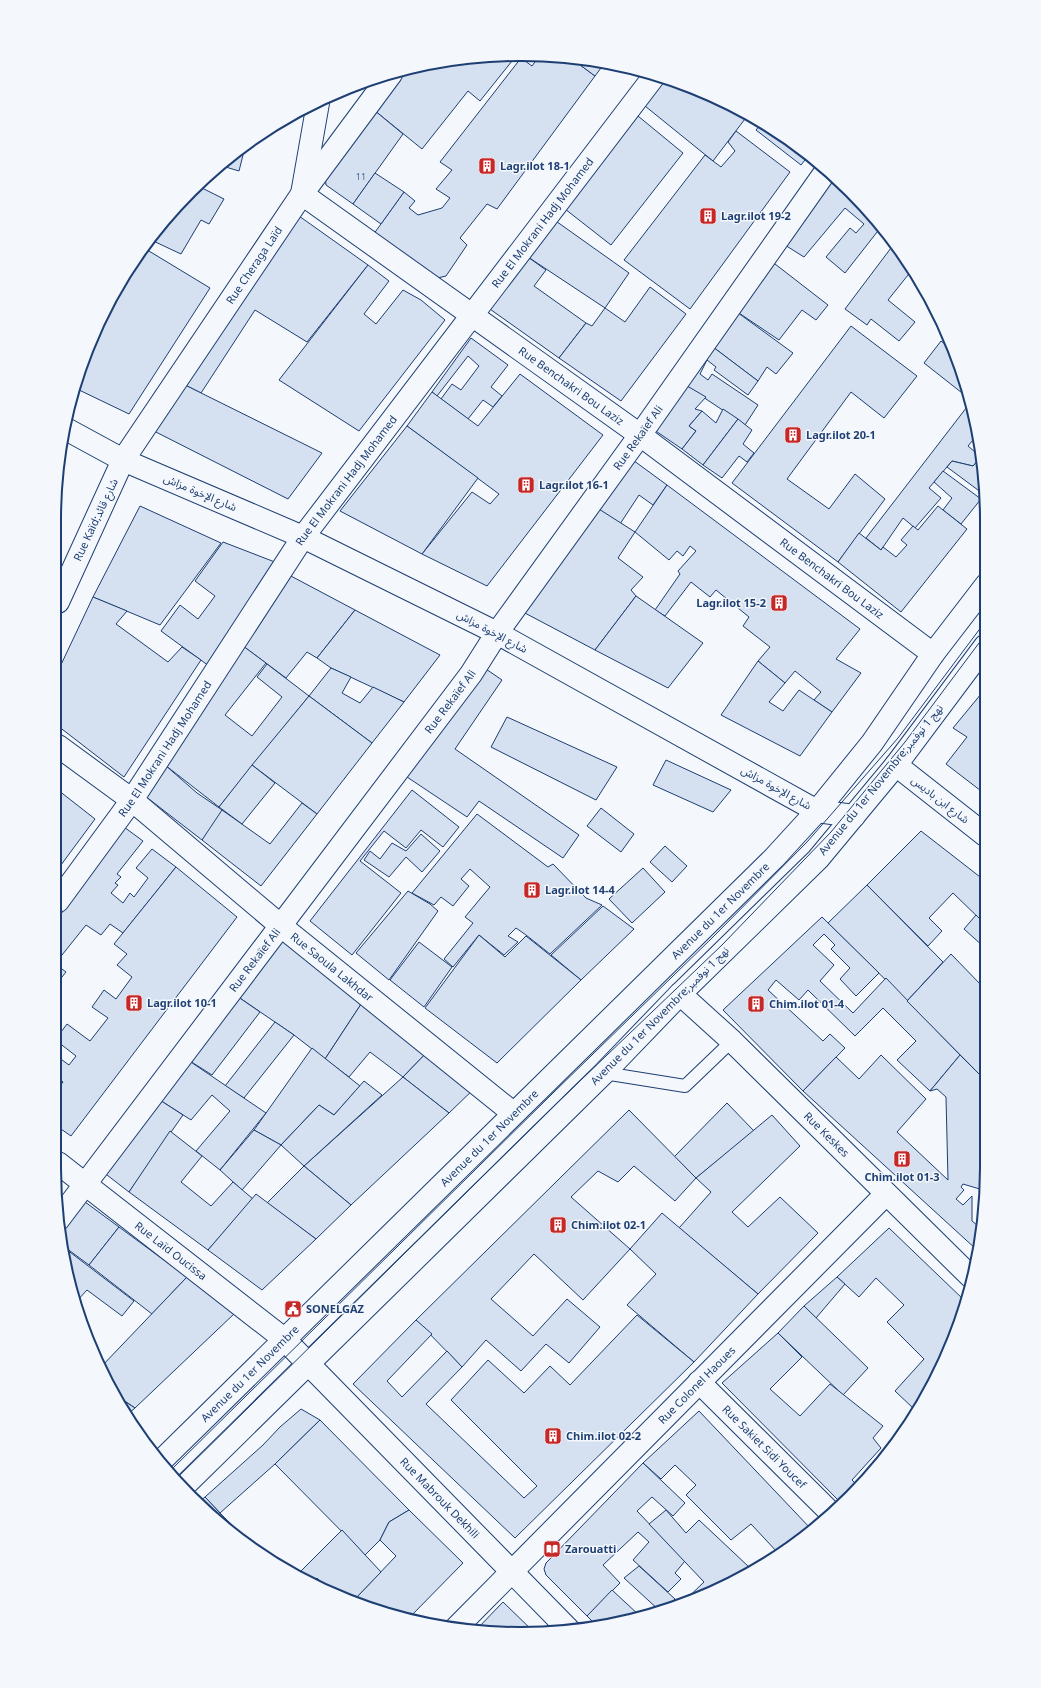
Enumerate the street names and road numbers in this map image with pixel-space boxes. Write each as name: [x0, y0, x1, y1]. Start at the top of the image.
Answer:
street label: Rue El Mokrani Hadj Mohamed: [485, 152, 600, 293]
street label: Rue Cheraga Laïd: [219, 221, 289, 309]
street label: Rue Benchakri Bou Laziz: [513, 340, 629, 432]
street label: Rue Rekaïef Ali: [606, 400, 669, 475]
street label: Rue El Mokrani Hadj Mohamed: [289, 410, 404, 551]
street label: شارع الإخوة مزاش: [160, 467, 241, 519]
street label: Rue Kaïd;شارع قائد: [67, 474, 125, 565]
street label: Rue Benchakri Bou Laziz: [774, 531, 889, 625]
street label: شارع الإخوة مزاش: [452, 604, 532, 661]
street label: Rue Rekaïef Ali: [418, 665, 483, 739]
street label: Rue El Mokrani Hadj Mohamed: [111, 676, 218, 822]
street label: Avenue du 1er Novembre;نهج 1 نوفمبر: [812, 699, 950, 861]
street label: شارع الإخوة مزاش: [736, 759, 816, 817]
street label: شارع ابن باديس: [906, 770, 975, 831]
street label: Avenue du 1er Novembre: [665, 856, 776, 965]
street label: Rue Rekaïef Ali: [222, 923, 287, 997]
street label: Rue Saoula Lakhdar: [285, 926, 379, 1008]
street label: Avenue du 1er Novembre;نهج 1 نوفمبر: [585, 941, 735, 1091]
street label: Avenue du 1er Novembre: [434, 1083, 545, 1193]
street label: Rue Keskes: [798, 1106, 855, 1163]
street label: Rue Laïd Oucissa: [129, 1215, 212, 1287]
street label: Avenue du 1er Novembre: [195, 1319, 305, 1428]
street label: Rue Colonel Haoues: [652, 1340, 741, 1430]
street label: Rue Sakiet Sidi Youcef: [716, 1399, 813, 1495]
street label: Rue Mabrouk Dekhili: [394, 1451, 486, 1545]

